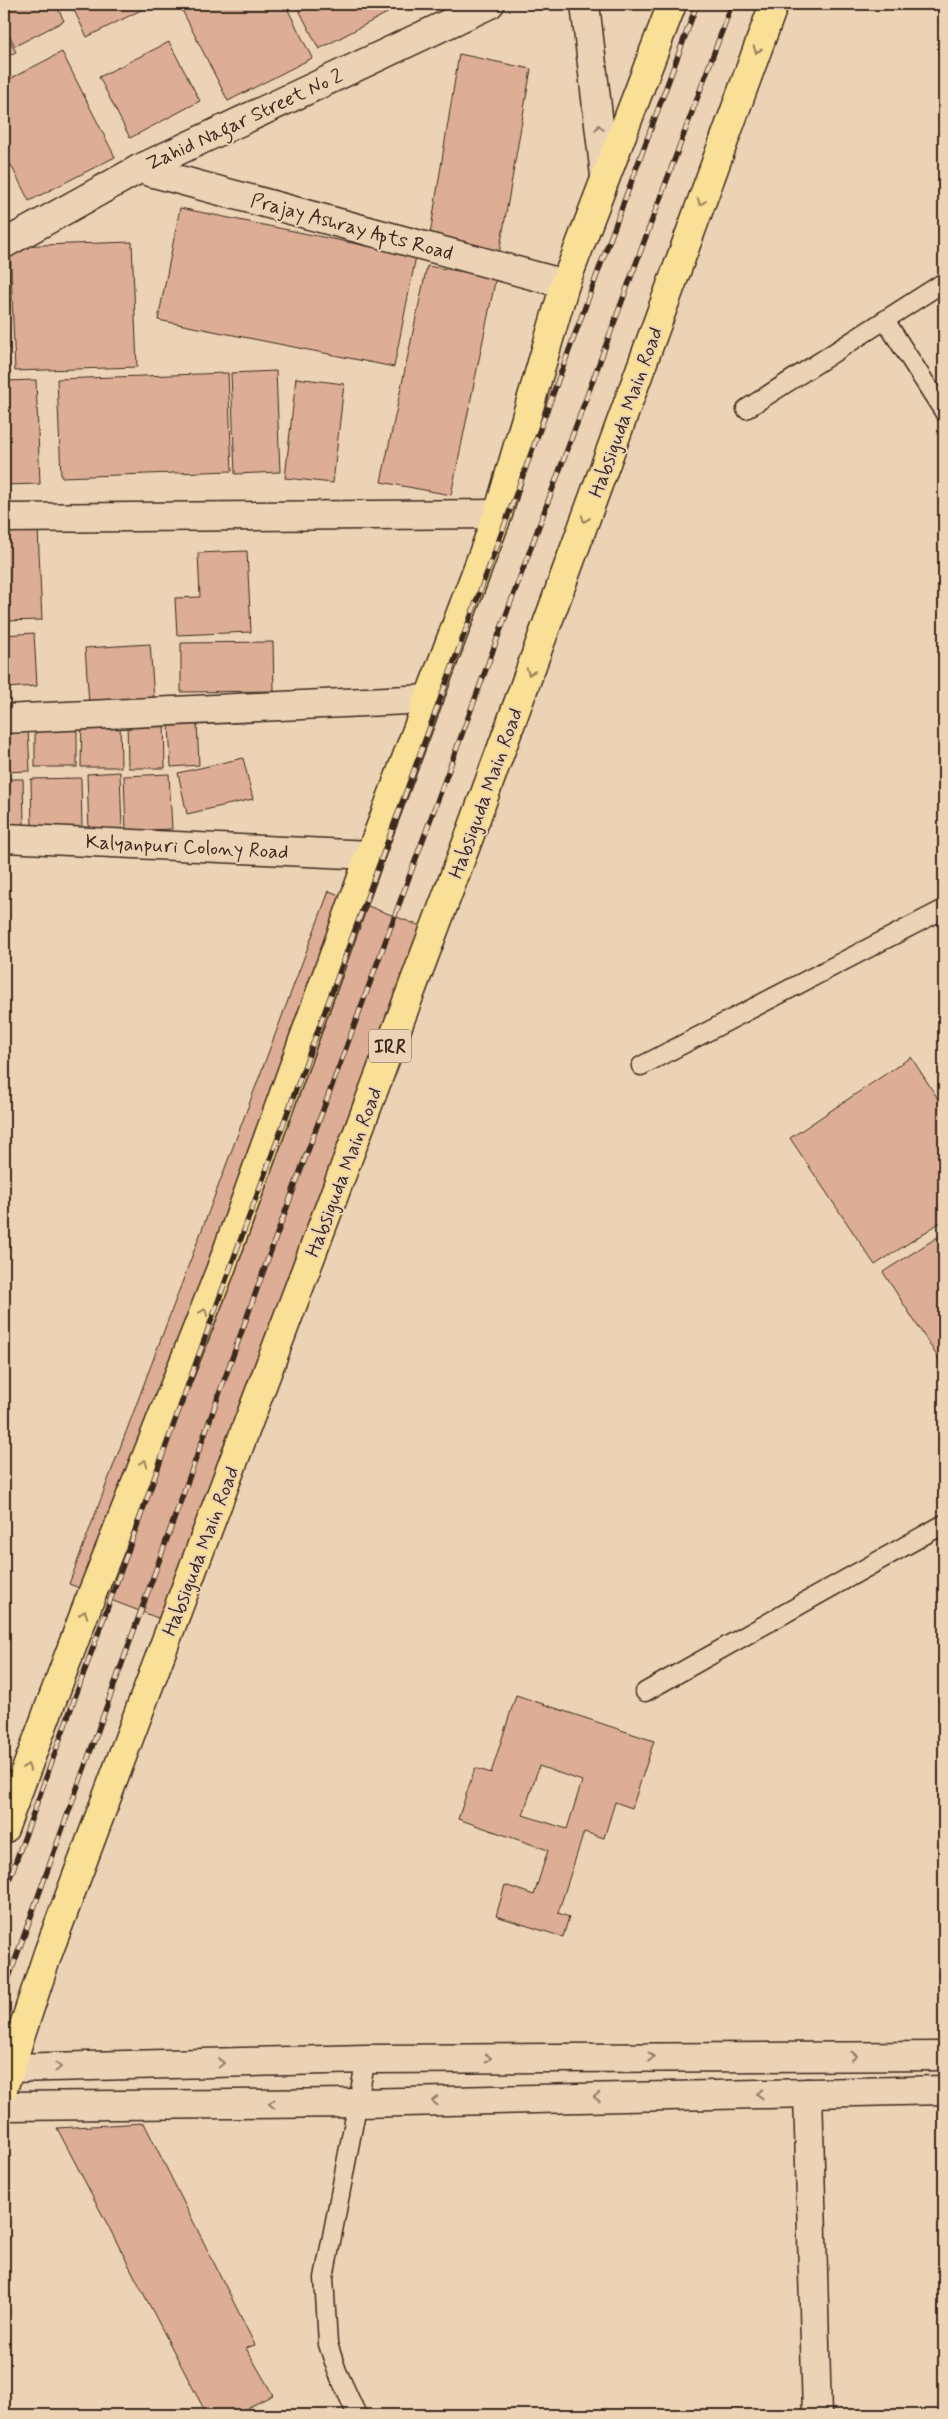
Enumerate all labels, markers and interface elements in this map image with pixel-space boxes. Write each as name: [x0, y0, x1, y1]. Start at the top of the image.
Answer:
one-way arrow: [753, 45, 763, 53]
street label: Zahid Nagar Street No 2: [142, 63, 348, 180]
one-way arrow: [594, 124, 605, 132]
street label: Prajay Ashray Apts Road: [247, 187, 456, 268]
one-way arrow: [697, 197, 707, 206]
street label: Habsiguda Main Road: [583, 323, 670, 502]
one-way arrow: [581, 514, 592, 523]
one-way arrow: [526, 667, 536, 675]
street label: Habsiguda Main Road: [443, 704, 530, 883]
street label: Kalyanpuri Colony Road: [85, 829, 289, 866]
road number: IRR: [369, 1030, 411, 1062]
street label: Habsiguda Main Road: [300, 1084, 389, 1261]
one-way arrow: [198, 1309, 208, 1317]
one-way arrow: [138, 1459, 148, 1468]
street label: Habsiguda Main Road: [157, 1463, 246, 1640]
one-way arrow: [78, 1611, 88, 1619]
one-way arrow: [21, 1763, 31, 1772]
one-way arrow: [850, 2051, 858, 2061]
one-way arrow: [648, 2052, 655, 2062]
one-way arrow: [485, 2053, 493, 2063]
one-way arrow: [217, 2057, 225, 2068]
one-way arrow: [55, 2061, 63, 2072]
one-way arrow: [755, 2089, 763, 2099]
one-way arrow: [593, 2092, 601, 2103]
one-way arrow: [431, 2096, 438, 2106]
one-way arrow: [268, 2099, 276, 2109]

